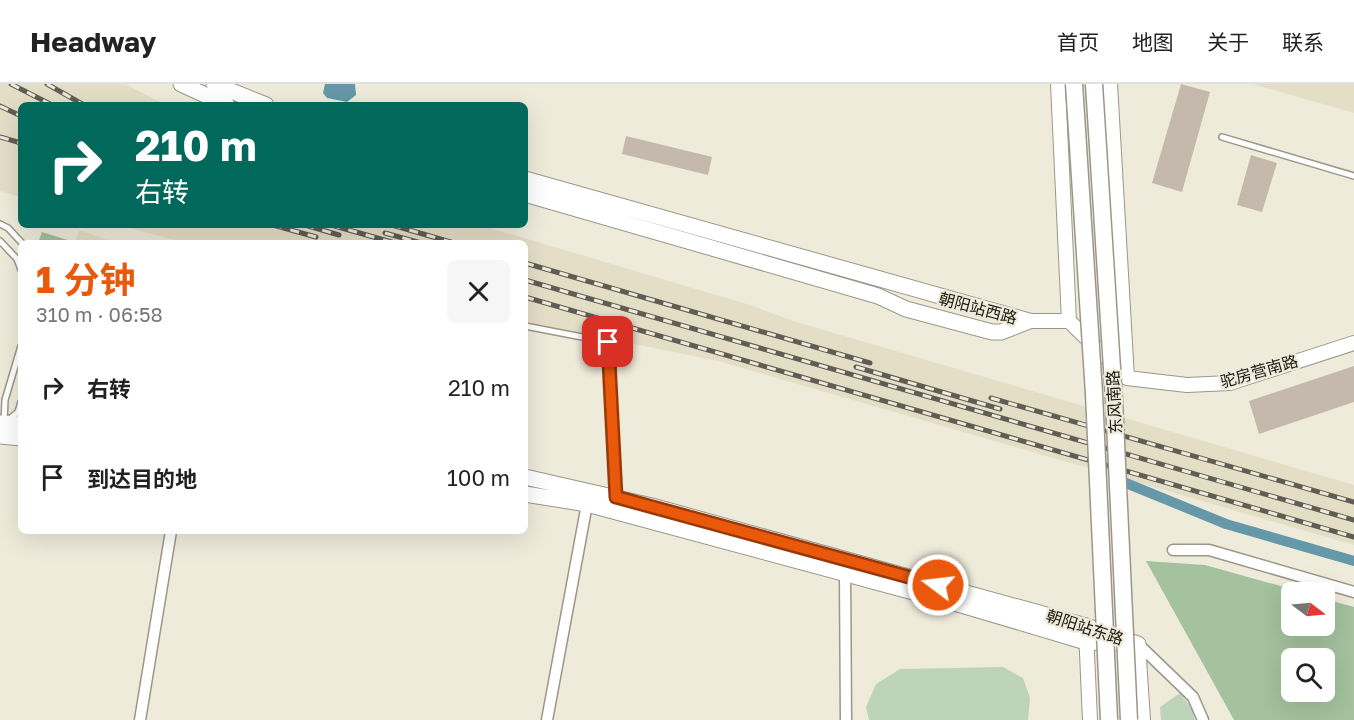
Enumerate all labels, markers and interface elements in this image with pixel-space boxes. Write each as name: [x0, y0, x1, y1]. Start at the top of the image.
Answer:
text: Headway: [30, 25, 156, 58]
text: 首页: [1057, 29, 1099, 55]
text: 地图: [1132, 29, 1174, 55]
text: 关于: [1207, 29, 1249, 55]
text: 联系: [1282, 29, 1324, 55]
text: 210 m: [135, 120, 257, 170]
icon: right: [36, 126, 114, 204]
text: 右转: [135, 176, 189, 208]
text: 1 分钟: [36, 258, 136, 301]
button: close: [447, 260, 510, 323]
street label: 朝阳站西路: [937, 288, 1019, 328]
text: 310 m · 06:58: [36, 302, 163, 326]
pin: [582, 316, 633, 367]
icon: arrive: [591, 325, 624, 358]
street label: 驼房营南路: [1218, 350, 1300, 392]
street label: 东风南路: [1102, 370, 1126, 434]
icon: right: [36, 371, 69, 404]
text: 210 m: [448, 374, 510, 401]
text: 右转: [87, 375, 131, 402]
icon: arrive: [36, 461, 69, 494]
text: 100 m: [447, 464, 510, 491]
text: 到达目的地: [87, 465, 197, 492]
position arrow: [906, 553, 970, 617]
north arrow: [1281, 582, 1335, 636]
map controls: [1281, 582, 1335, 702]
street label: 朝阳站东路: [1044, 605, 1126, 649]
button: search: [1281, 648, 1335, 702]

